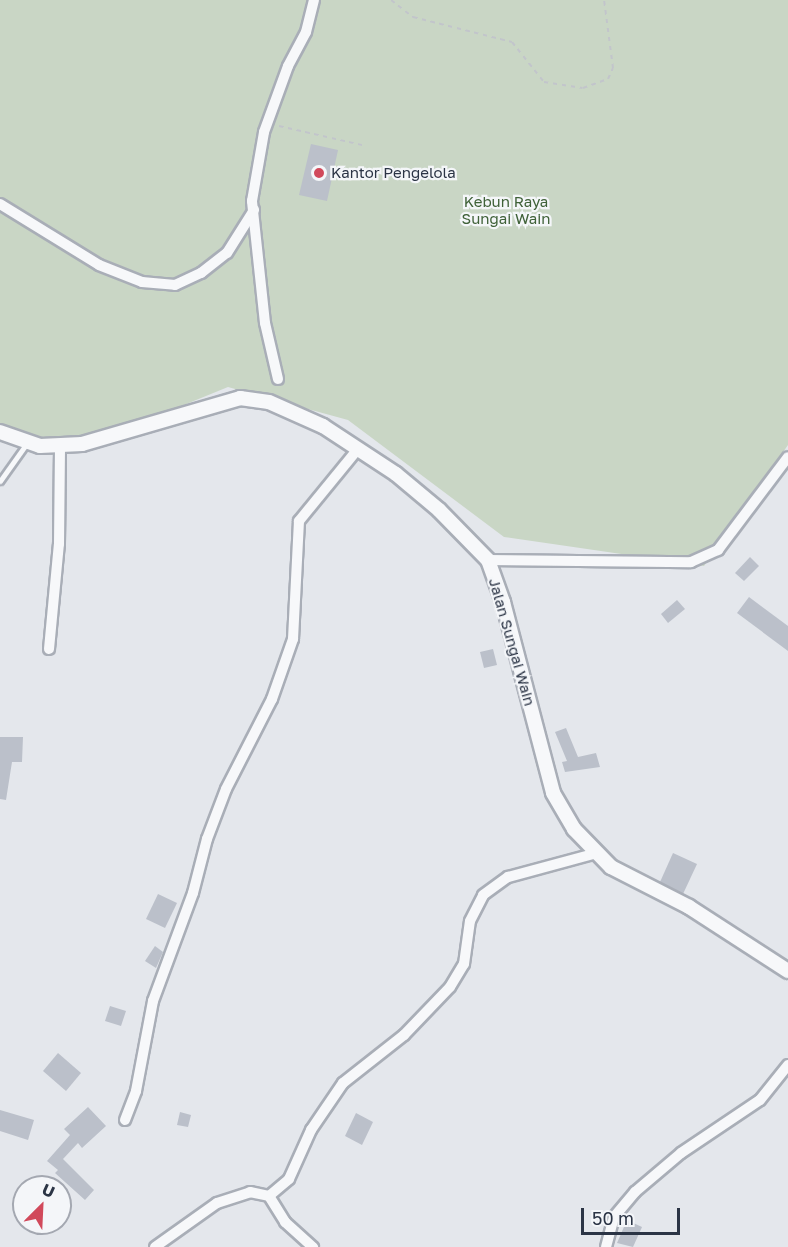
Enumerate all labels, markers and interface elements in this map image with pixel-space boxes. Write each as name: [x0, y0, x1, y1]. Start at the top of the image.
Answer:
place label: Kantor Pengelola: [331, 164, 456, 182]
marker: Kantor Pengelola: [312, 166, 326, 180]
park label: Kebun Raya Sungai Wain: [462, 192, 550, 227]
street label: Jalan Sungai Wain: [485, 576, 539, 708]
north arrow: [12, 1175, 72, 1235]
text: U: [39, 1179, 58, 1202]
scale bar: [584, 1196, 683, 1234]
text: 50 m: [592, 1207, 634, 1229]

